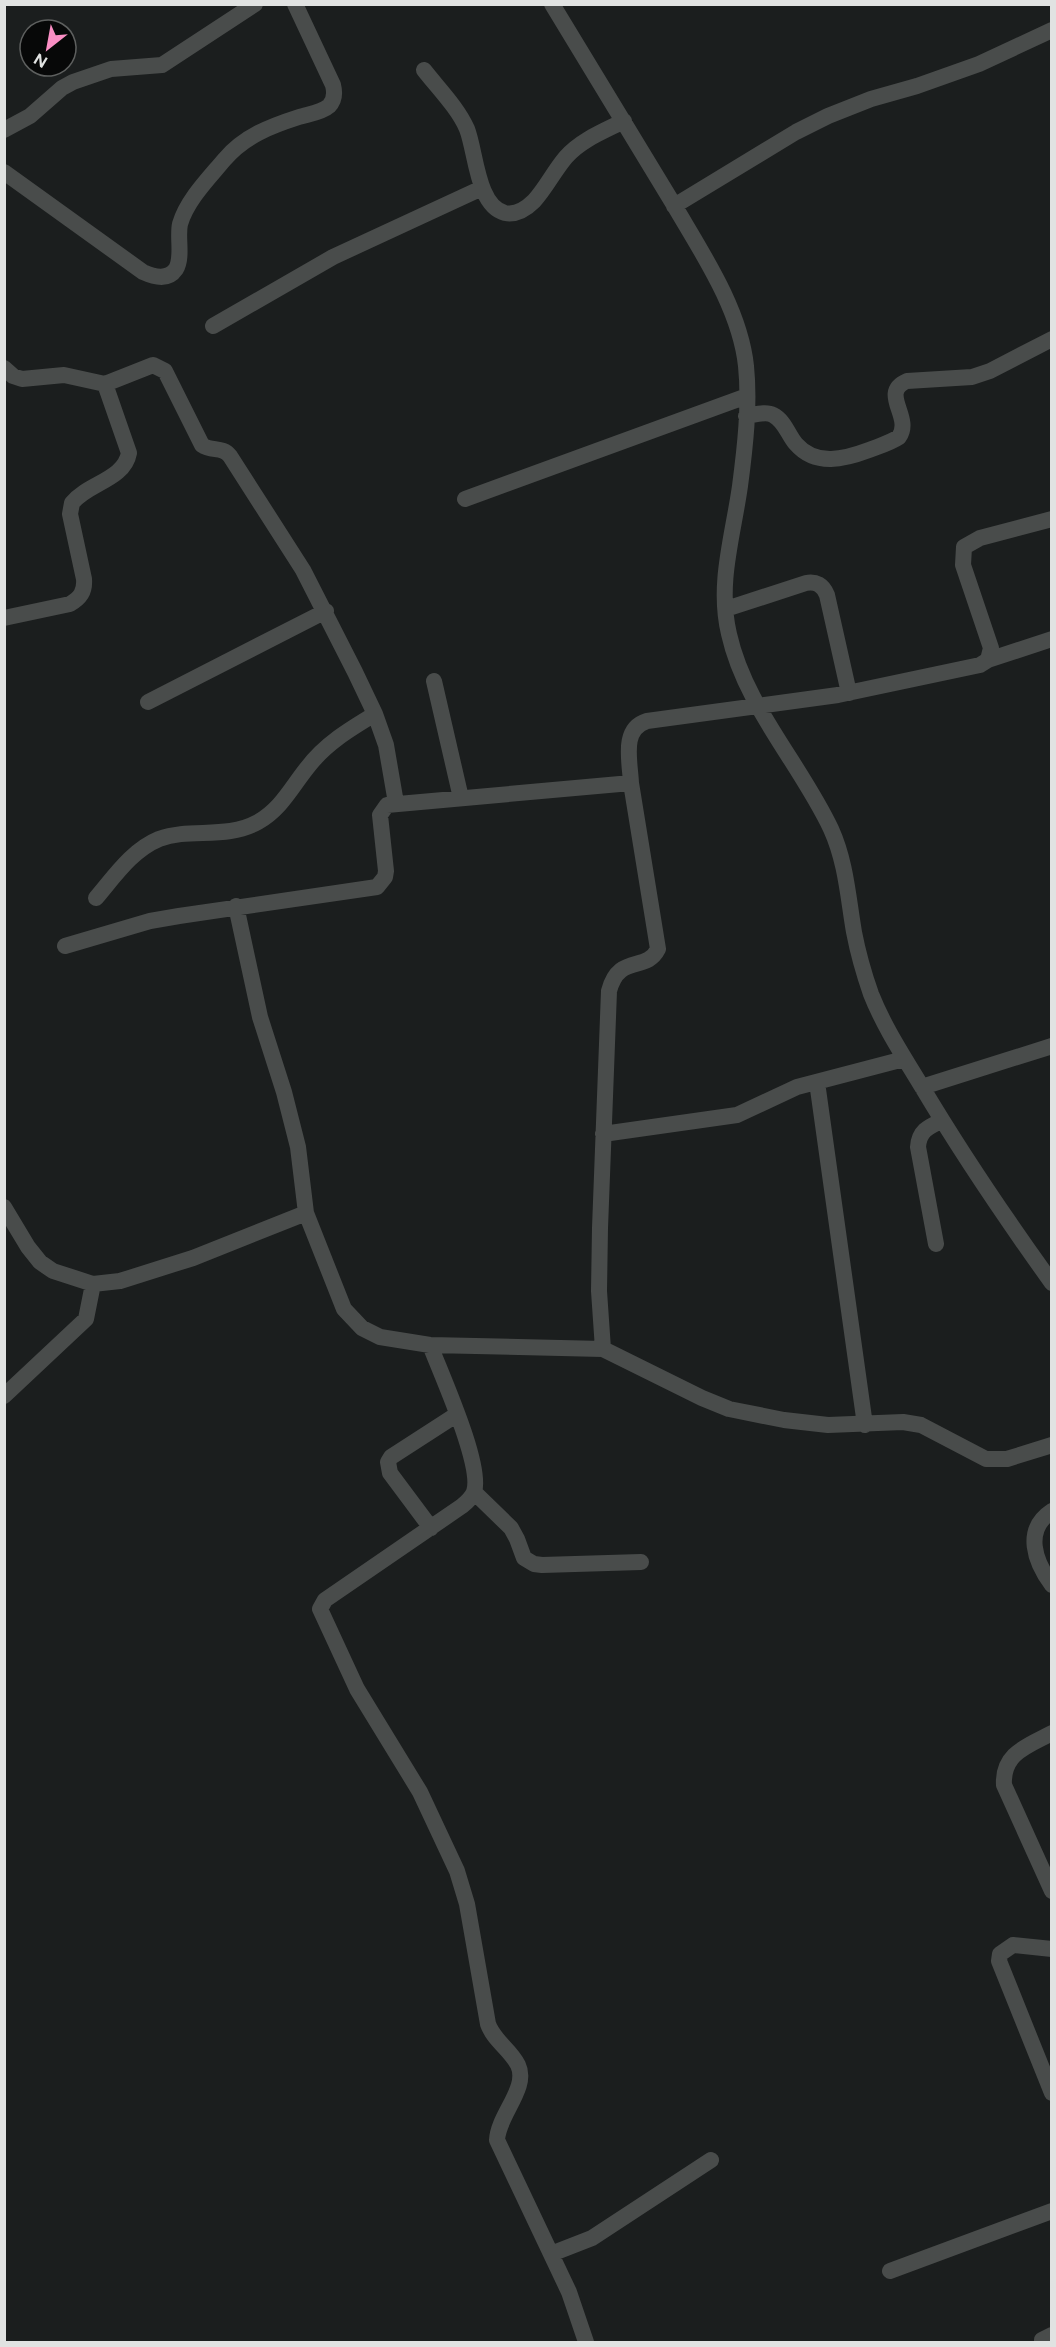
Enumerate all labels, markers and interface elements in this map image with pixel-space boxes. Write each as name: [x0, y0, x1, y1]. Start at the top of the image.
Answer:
north arrow: [18, 18, 78, 78]
text: N: [30, 49, 51, 72]

